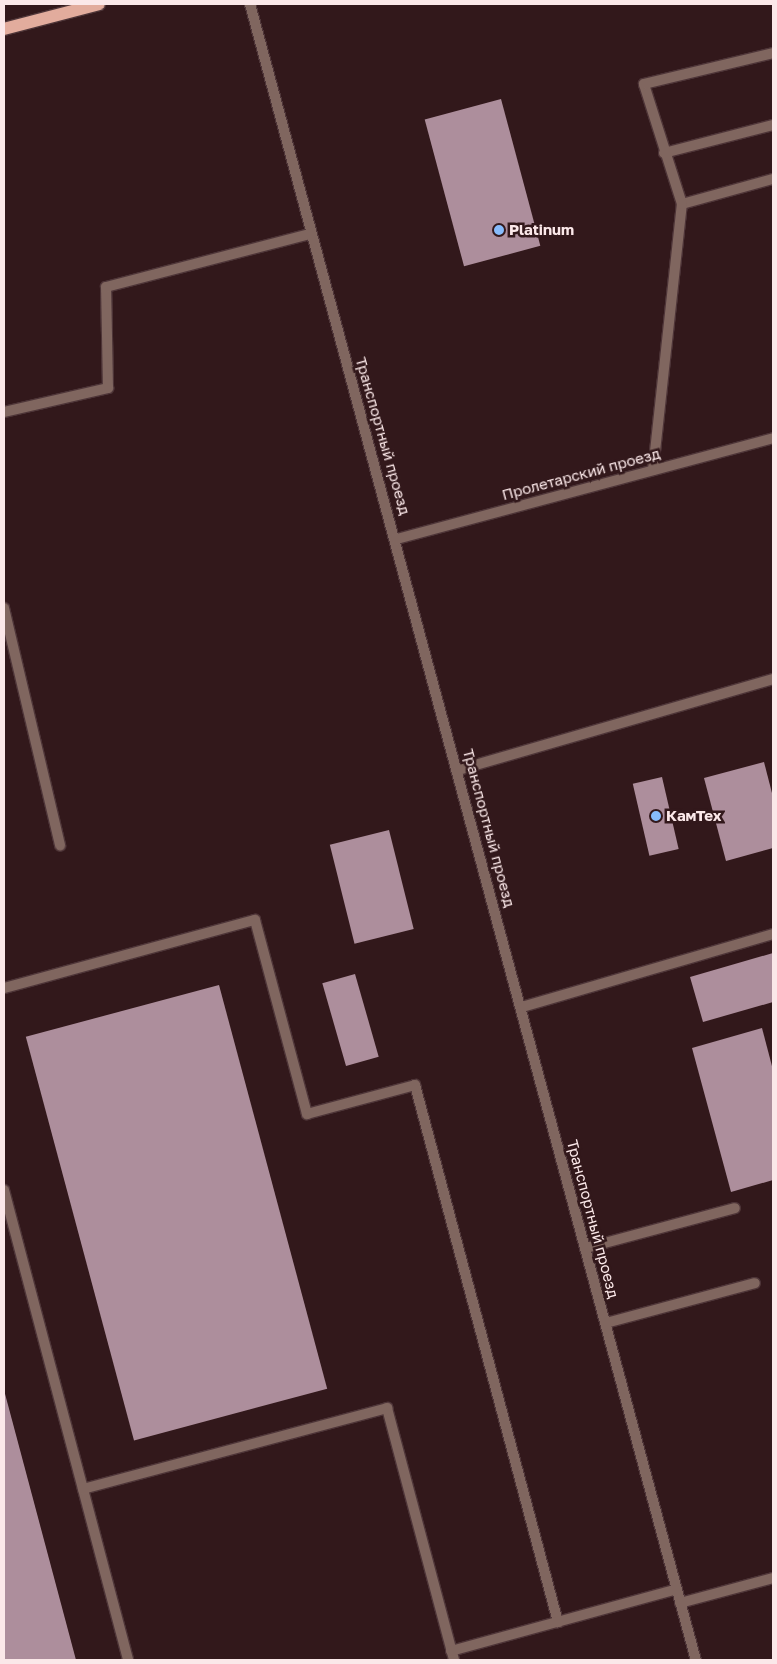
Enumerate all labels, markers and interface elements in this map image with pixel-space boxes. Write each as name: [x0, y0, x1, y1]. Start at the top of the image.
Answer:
place label: Platinum: [509, 221, 574, 239]
marker: Platinum: [493, 224, 505, 236]
street label: Транспортный проезд: [352, 355, 414, 517]
street label: Пролетарский проезд: [500, 444, 662, 504]
street label: Транспортный проезд: [459, 747, 519, 909]
place label: КамТех: [666, 807, 722, 825]
marker: КамТех: [650, 810, 662, 822]
street label: Транспортный проезд: [563, 1138, 623, 1300]

